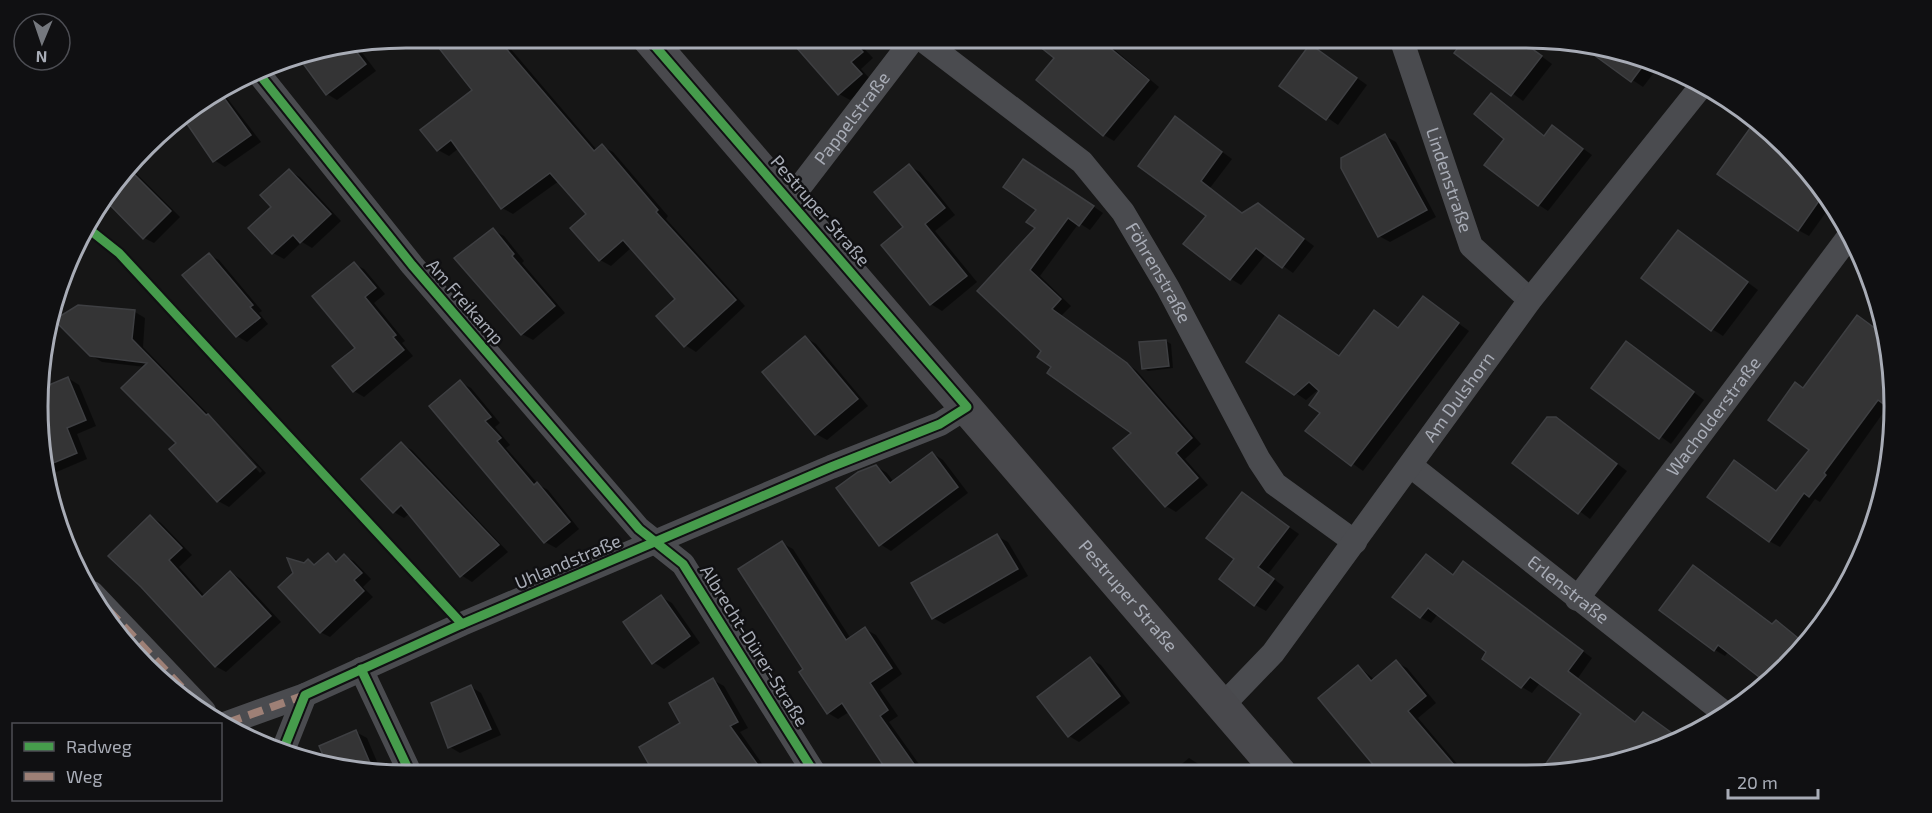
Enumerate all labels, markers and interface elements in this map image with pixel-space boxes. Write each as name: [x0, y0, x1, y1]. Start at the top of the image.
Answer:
north arrow: [12, 12, 72, 72]
text: N: [35, 48, 48, 67]
street label: Pappelstraße: [809, 67, 894, 169]
street label: Lindenstraße: [1422, 124, 1478, 235]
street label: Pestruper Straße: [766, 150, 875, 271]
street label: Föhrenstraße: [1122, 218, 1196, 326]
street label: Am Freikamp: [422, 254, 509, 349]
street label: Am Dulshorn: [1418, 347, 1499, 446]
street label: Wacholderstraße: [1661, 352, 1765, 480]
street label: Uhlandstraße: [511, 529, 624, 593]
street label: Pestruper Straße: [1074, 535, 1183, 656]
street label: Erlenstraße: [1523, 550, 1614, 628]
street label: Albrecht-Dürer-Straße: [696, 561, 814, 730]
legend: [12, 723, 222, 801]
text: Radweg: [66, 735, 132, 757]
scale bar: [1728, 762, 1818, 800]
text: Weg: [66, 765, 102, 787]
text: 20 m: [1737, 771, 1778, 793]

